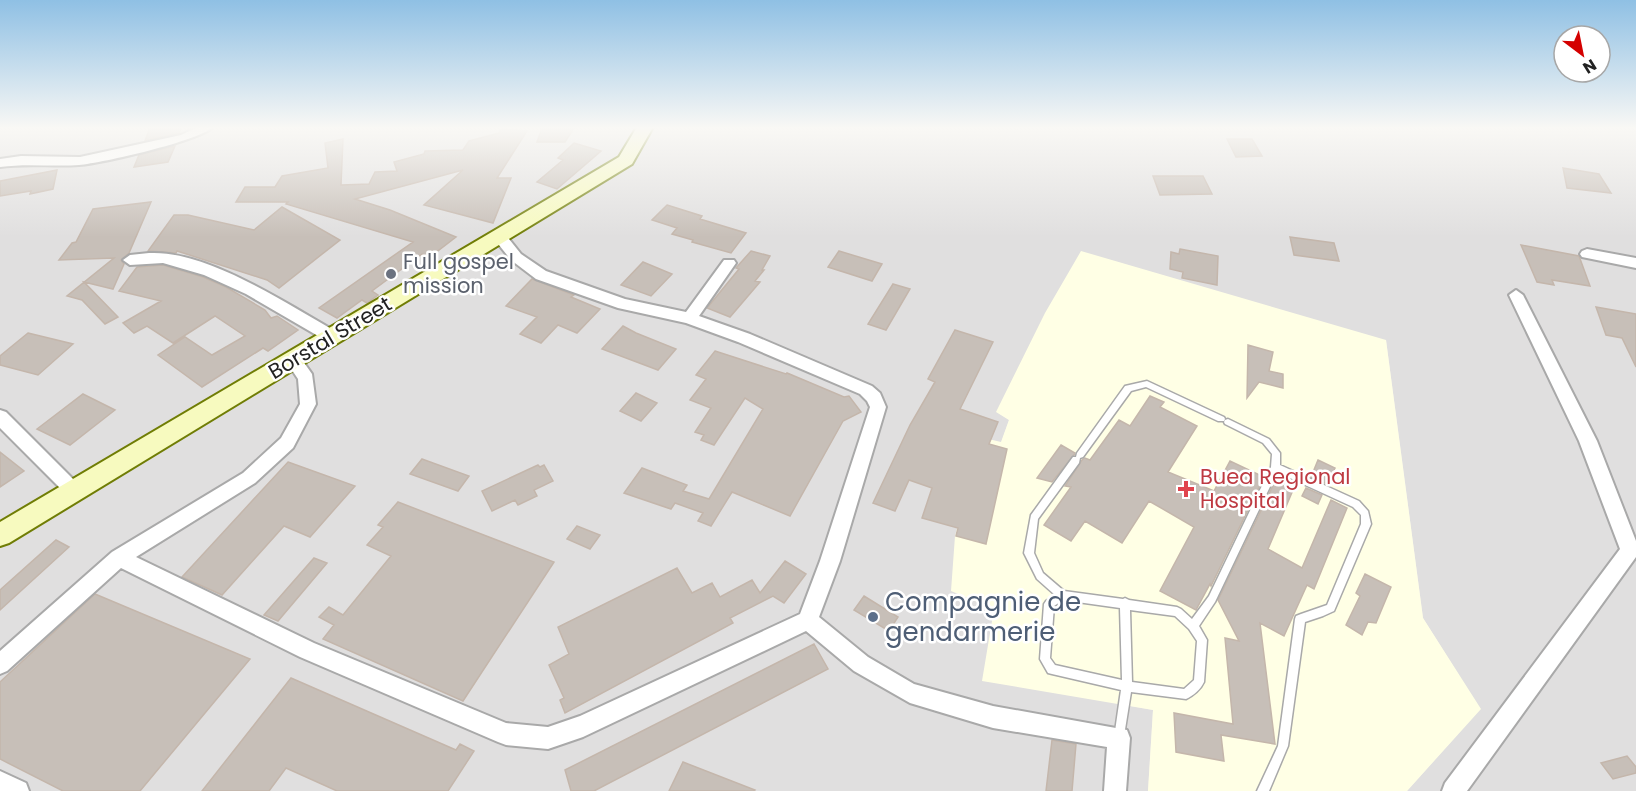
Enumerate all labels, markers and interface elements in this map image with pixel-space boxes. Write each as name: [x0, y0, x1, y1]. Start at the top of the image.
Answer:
north arrow: [1552, 24, 1612, 84]
text: N: [1578, 53, 1601, 79]
place label: Full gospel mission: [403, 247, 514, 300]
marker: Full gospel mission: [384, 267, 398, 281]
street label: Borstal Street: [263, 289, 397, 386]
place label: Buea Regional Hospital: [1200, 462, 1351, 515]
marker: Buea Regional Hospital: [1177, 480, 1195, 498]
place label: Compagnie de gendarmerie: [885, 584, 1081, 650]
marker: Compagnie de gendarmerie: [866, 610, 880, 624]

